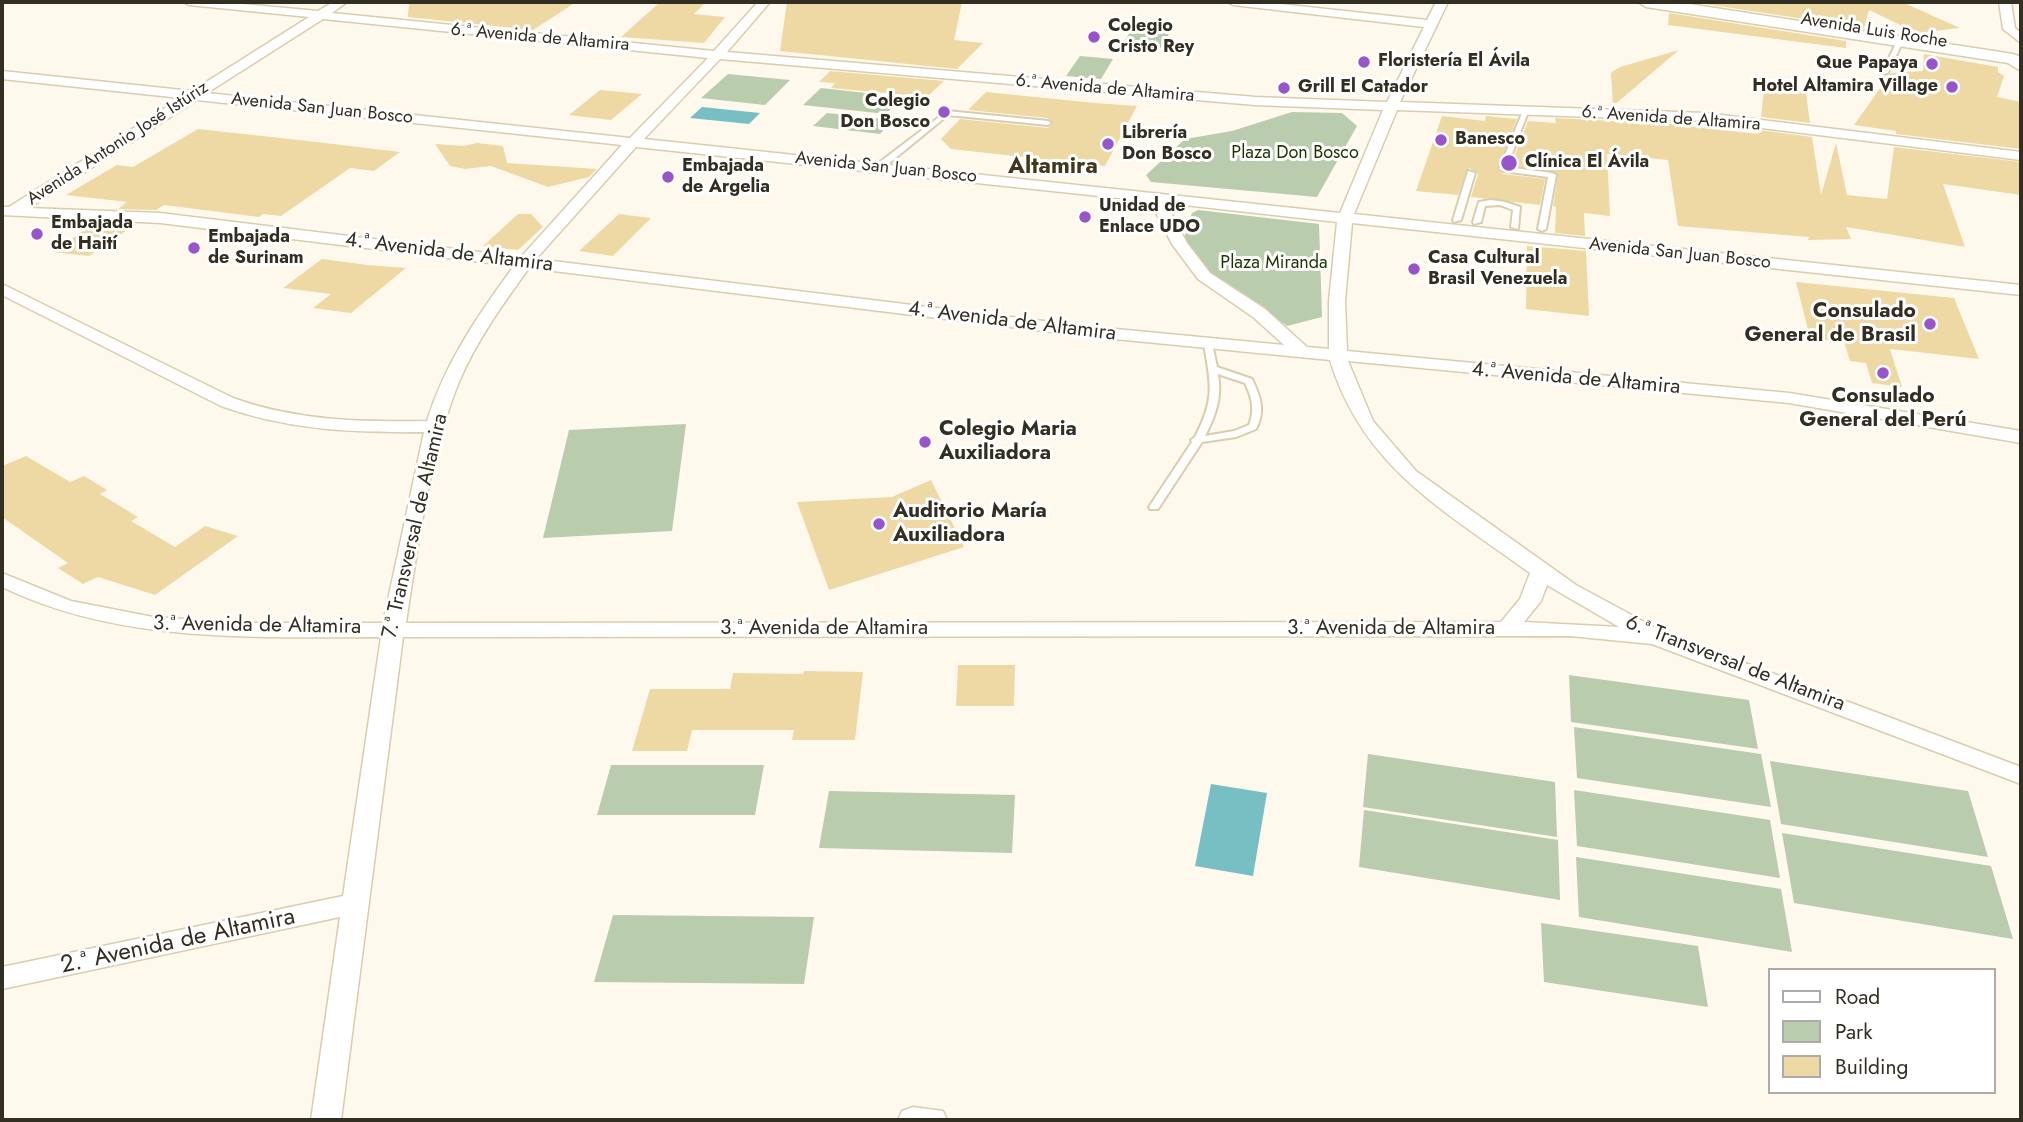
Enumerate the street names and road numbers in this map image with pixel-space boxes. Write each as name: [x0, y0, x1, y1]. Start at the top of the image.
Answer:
street label: Avenida Luis Roche: [1799, 9, 1949, 53]
street label: 6.ª Avenida de Altamira: [450, 19, 630, 57]
street label: 6.ª Avenida de Altamira: [1015, 70, 1195, 108]
street label: Avenida Antonio José Istúriz: [23, 77, 213, 211]
street label: Avenida San Juan Bosco: [230, 89, 414, 129]
street label: 6.ª Avenida de Altamira: [1581, 102, 1761, 136]
street label: Avenida San Juan Bosco: [794, 148, 978, 188]
street label: 4.ª Avenida de Altamira: [344, 228, 554, 278]
street label: Avenida San Juan Bosco: [1588, 234, 1772, 274]
street label: 4.ª Avenida de Altamira: [907, 297, 1117, 347]
street label: 4.ª Avenida de Altamira: [1471, 357, 1681, 401]
street label: 7.ª Transversal de Altamira: [378, 411, 454, 641]
street label: 6.ª Transversal de Altamira: [1622, 610, 1848, 718]
street label: 3.ª Avenida de Altamira: [153, 612, 361, 640]
street label: 3.ª Avenida de Altamira: [720, 616, 928, 642]
street label: 3.ª Avenida de Altamira: [1287, 616, 1495, 642]
street label: 2.ª Avenida de Altamira: [58, 903, 298, 981]

